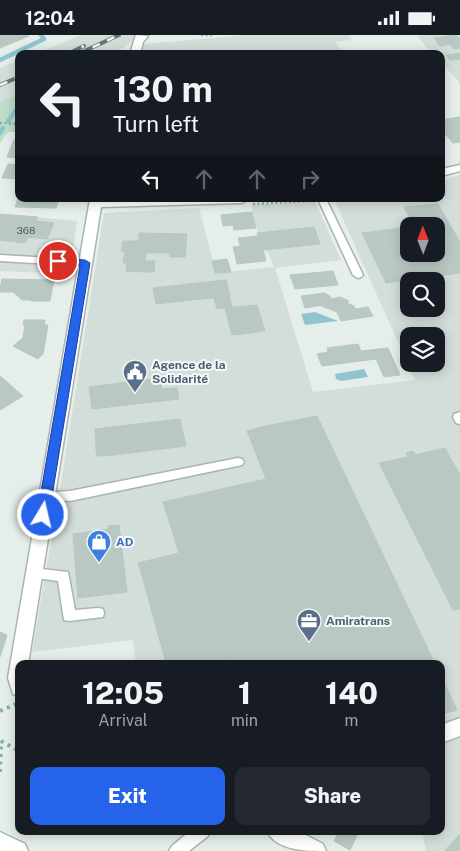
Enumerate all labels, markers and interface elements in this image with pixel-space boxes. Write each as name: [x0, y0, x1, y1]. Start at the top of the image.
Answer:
text: 12:04: [25, 7, 75, 29]
text: 130 m: [113, 69, 213, 110]
icon: left: [30, 70, 95, 135]
text: Turn left: [113, 111, 199, 137]
icon: left: [137, 165, 165, 193]
icon: ahead: [190, 165, 218, 193]
icon: ahead: [243, 165, 271, 193]
icon: right: [296, 165, 324, 193]
north arrow: [400, 217, 445, 263]
map controls: [400, 217, 445, 372]
house number: 368: [17, 224, 35, 236]
pin: [37, 240, 79, 282]
icon: arrive: [44, 247, 72, 275]
button: search: [400, 272, 445, 317]
button: layers: [400, 327, 445, 372]
place label: Agence de la Solidarité: [152, 358, 226, 386]
public building icon: Agence de la Solidarité: [122, 359, 148, 393]
position arrow: [16, 488, 68, 540]
shop icon: AD: [86, 529, 112, 563]
place label: AD: [116, 535, 134, 549]
office icon: Amiratrans: [296, 608, 322, 642]
place label: Amiratrans: [326, 614, 390, 628]
text: 12:05: [82, 675, 164, 711]
text: 1: [238, 675, 251, 711]
text: 140: [325, 675, 378, 711]
text: Arrival: [98, 711, 148, 730]
text: min: [231, 711, 258, 730]
text: m: [345, 711, 358, 730]
button: Exit: [30, 767, 225, 825]
button: Share: [235, 767, 430, 825]

